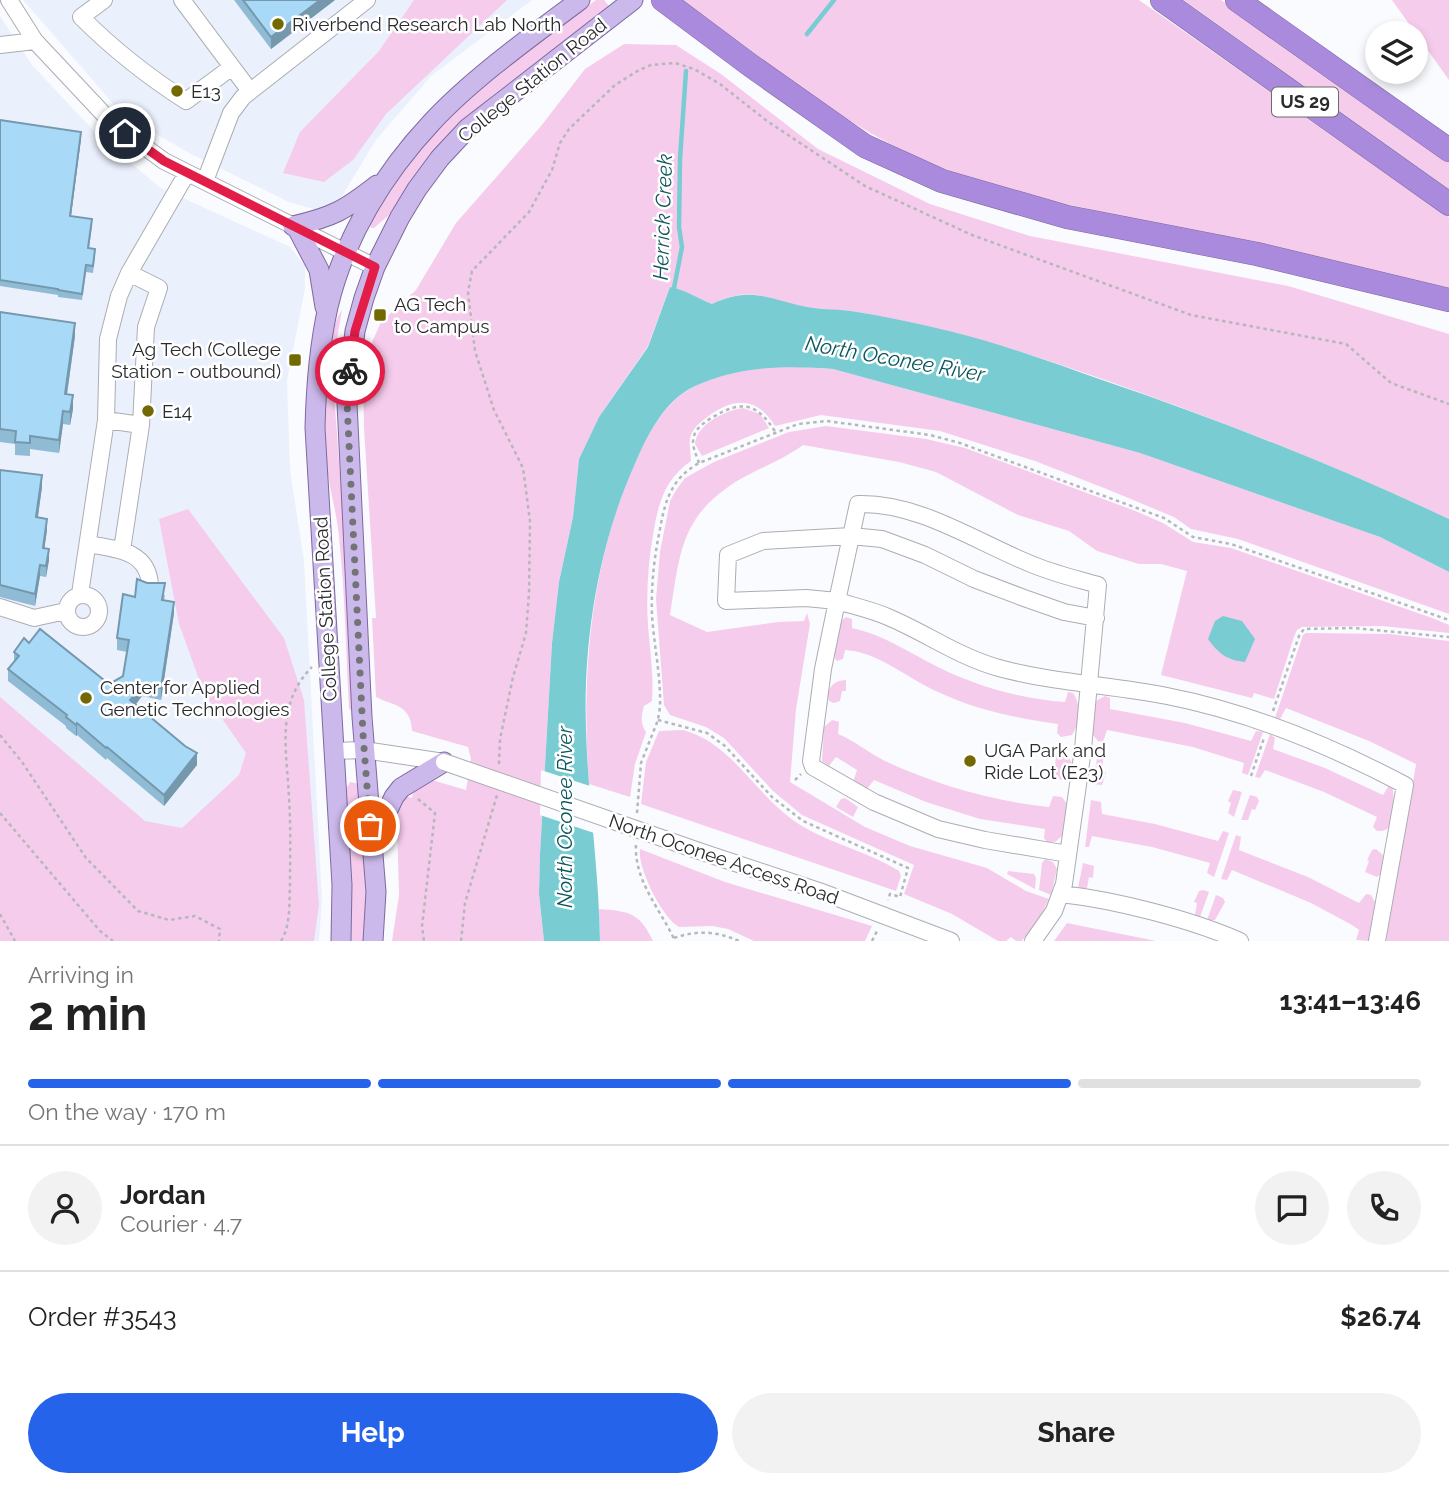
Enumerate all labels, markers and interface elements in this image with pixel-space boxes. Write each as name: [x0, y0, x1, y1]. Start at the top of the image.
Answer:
place label: Riverbend Research Lab North: [292, 13, 561, 35]
street label: College Station Road: [453, 13, 611, 147]
marker: Riverbend Research Lab North: [270, 16, 286, 32]
map controls: [1365, 21, 1428, 84]
button: layers: [1365, 21, 1428, 84]
place label: E13: [191, 80, 221, 102]
marker: E13: [169, 83, 185, 99]
road number: US 29: [1272, 88, 1338, 116]
pin: [95, 103, 155, 163]
icon: home: [106, 114, 144, 152]
water label: Herrick Creek: [648, 153, 677, 281]
place label: AG Tech to Campus: [394, 293, 489, 337]
marker: AG Tech to Campus: [372, 307, 388, 323]
water label: North Oconee River: [803, 330, 988, 387]
courier: [315, 336, 385, 406]
place label: Ag Tech (College Station - outbound): [111, 338, 281, 382]
marker: Ag Tech (College Station - outbound): [287, 352, 303, 368]
icon: bike: [331, 352, 369, 390]
place label: E14: [162, 400, 192, 422]
marker: E14: [140, 403, 156, 419]
street label: College Station Road: [309, 516, 341, 702]
place label: Center for Applied Genetic Technologies: [100, 676, 289, 720]
marker: Center for Applied Genetic Technologies: [78, 690, 94, 706]
water label: North Oconee River: [552, 725, 577, 908]
place label: UGA Park and Ride Lot (E23): [984, 739, 1106, 783]
marker: UGA Park and Ride Lot (E23): [962, 753, 978, 769]
pin: [340, 796, 400, 856]
icon: bag: [351, 807, 389, 845]
street label: North Oconee Access Road: [606, 809, 842, 909]
text: Arriving in: [28, 961, 134, 988]
text: 13:41–13:46: [1280, 986, 1421, 1016]
text: 2 min: [28, 987, 147, 1041]
text: On the way · 170 m: [28, 1098, 226, 1125]
button: person: [28, 1171, 102, 1245]
button: chat: [1255, 1171, 1329, 1245]
button: phone: [1347, 1171, 1421, 1245]
text: Jordan: [120, 1180, 206, 1210]
text: Courier · 4.7: [120, 1210, 242, 1237]
text: Order #3543: [28, 1302, 177, 1332]
text: $26.74: [1340, 1302, 1421, 1332]
button: Help: [28, 1393, 718, 1473]
button: Share: [732, 1393, 1421, 1473]

